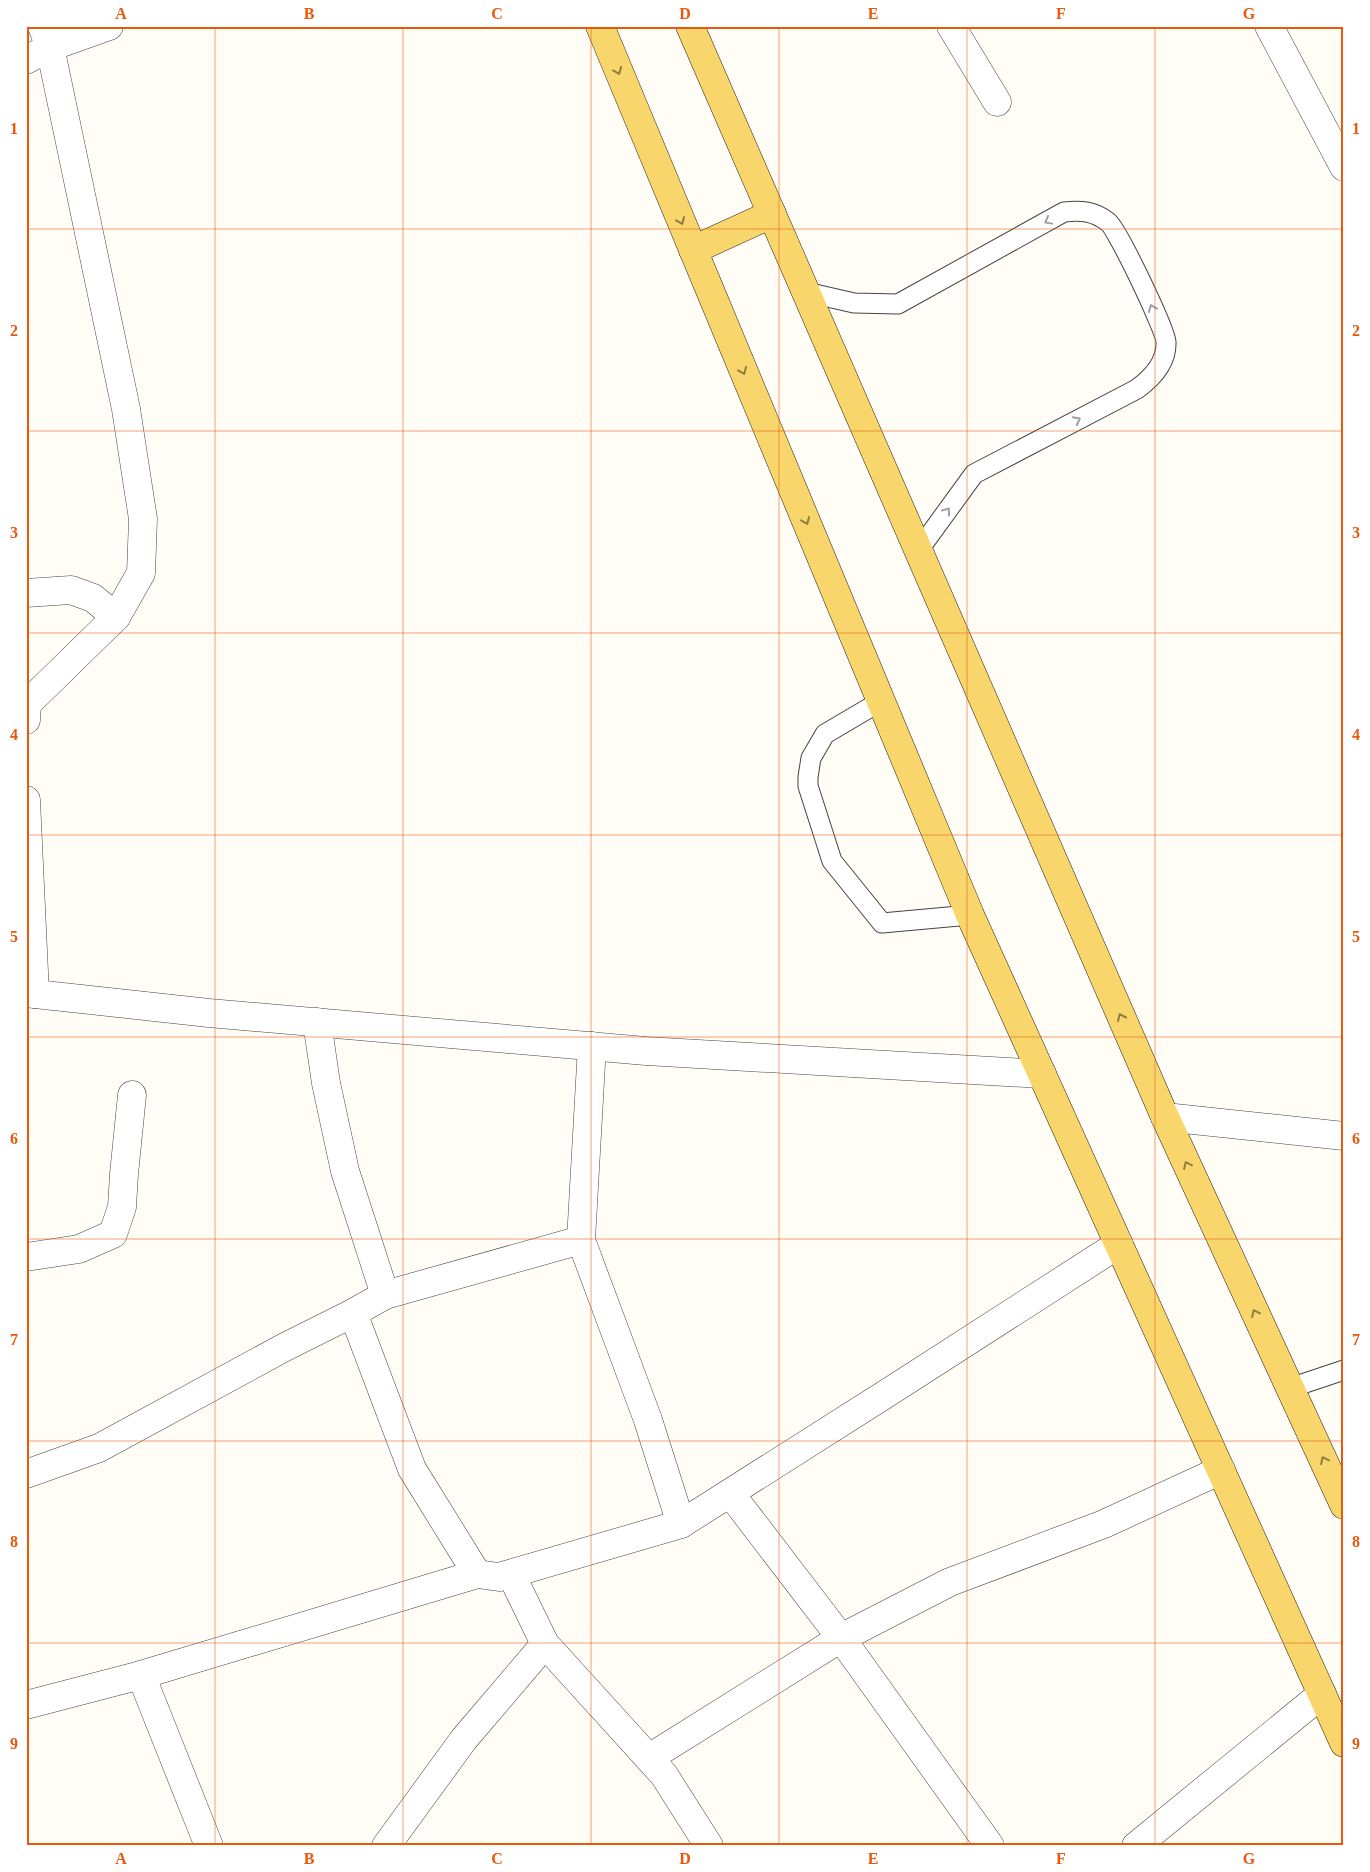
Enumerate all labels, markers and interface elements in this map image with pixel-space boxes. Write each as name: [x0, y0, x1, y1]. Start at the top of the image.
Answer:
text: A: [115, 5, 127, 22]
text: B: [304, 5, 315, 22]
text: C: [491, 5, 503, 22]
text: D: [679, 5, 691, 22]
text: E: [868, 5, 878, 22]
text: F: [1056, 5, 1066, 22]
text: G: [1243, 5, 1256, 22]
one-way arrow: [612, 66, 623, 75]
text: 1: [10, 120, 18, 137]
text: 1: [1352, 120, 1360, 137]
one-way arrow: [1044, 215, 1053, 225]
one-way arrow: [674, 216, 685, 225]
one-way arrow: [1148, 304, 1158, 313]
text: 2: [10, 322, 18, 339]
text: 2: [1352, 322, 1360, 339]
one-way arrow: [737, 366, 748, 375]
one-way arrow: [1072, 417, 1081, 427]
one-way arrow: [941, 507, 950, 517]
one-way arrow: [799, 516, 810, 525]
text: 3: [10, 524, 18, 541]
text: 3: [1352, 524, 1360, 541]
text: 4: [10, 726, 18, 743]
text: 4: [1352, 726, 1360, 743]
text: 5: [10, 928, 18, 945]
text: 5: [1352, 928, 1360, 945]
one-way arrow: [1117, 1013, 1128, 1022]
text: 6: [10, 1130, 18, 1147]
text: 6: [1352, 1130, 1360, 1147]
one-way arrow: [1183, 1161, 1193, 1170]
one-way arrow: [1251, 1309, 1262, 1318]
text: 7: [10, 1331, 18, 1348]
text: 7: [1352, 1331, 1360, 1348]
one-way arrow: [1319, 1456, 1330, 1465]
text: 8: [10, 1533, 18, 1550]
text: 8: [1352, 1533, 1360, 1550]
text: 9: [10, 1735, 18, 1752]
text: 9: [1352, 1735, 1360, 1752]
text: A: [115, 1850, 127, 1867]
text: B: [304, 1850, 315, 1867]
text: C: [491, 1850, 503, 1867]
text: D: [679, 1850, 691, 1867]
text: E: [868, 1850, 878, 1867]
text: F: [1056, 1850, 1066, 1867]
text: G: [1243, 1850, 1256, 1867]

